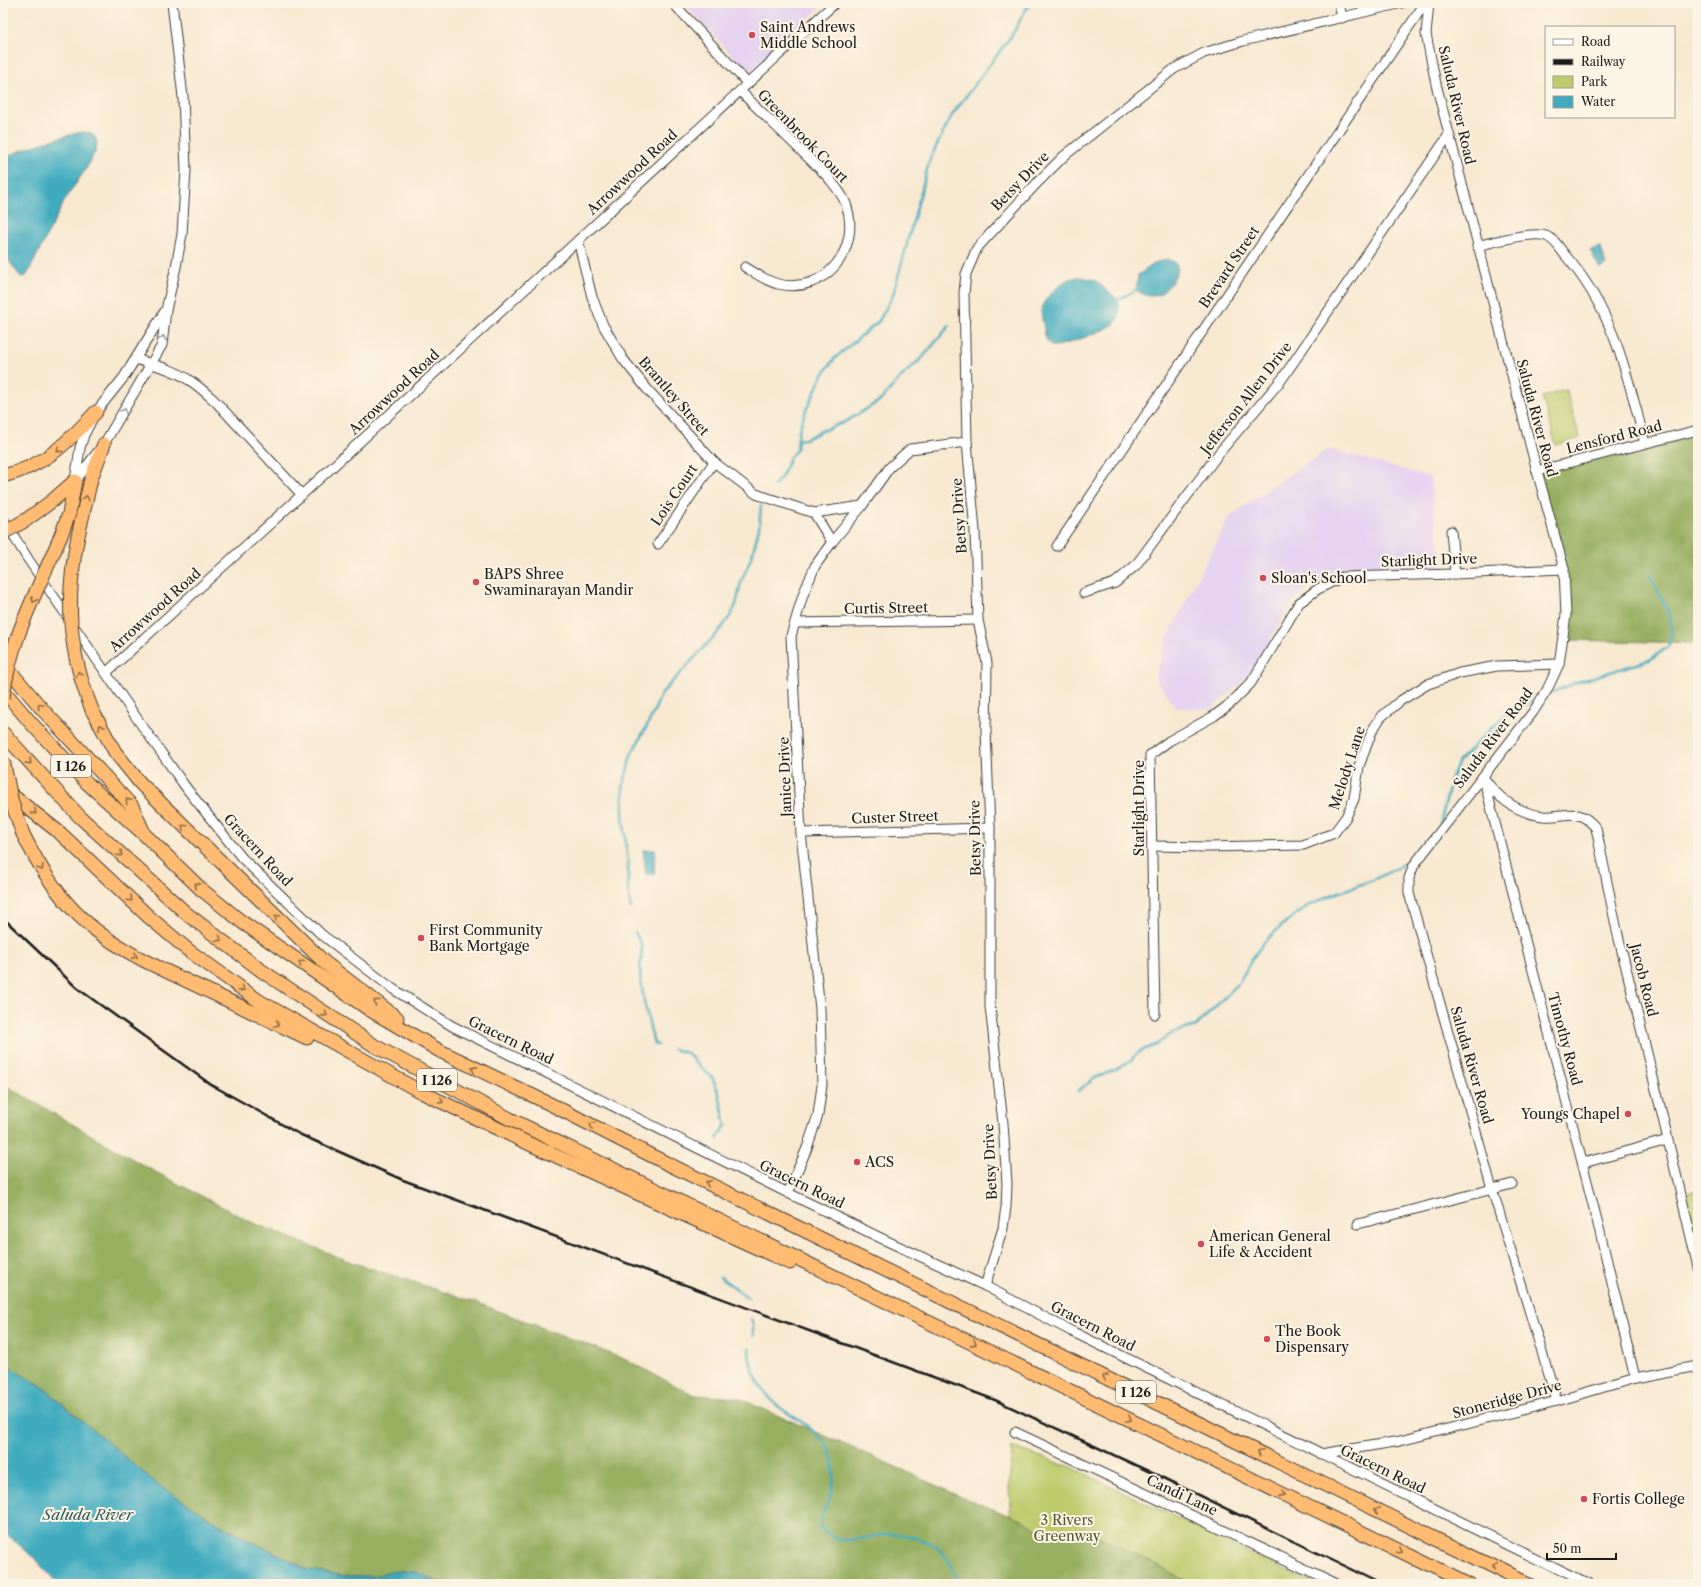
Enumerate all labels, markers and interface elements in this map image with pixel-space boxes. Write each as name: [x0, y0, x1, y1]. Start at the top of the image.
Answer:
place label: Saint Andrews Middle School: [760, 18, 857, 52]
legend: [1545, 26, 1675, 118]
marker: Saint Andrews Middle School: [747, 30, 757, 40]
text: Road: [1581, 34, 1611, 49]
street label: Saluda River Road: [1435, 44, 1480, 167]
text: Railway: [1581, 54, 1626, 69]
text: Park: [1581, 74, 1608, 89]
street label: Greenbrook Court: [754, 85, 852, 187]
text: Water: [1580, 94, 1615, 109]
street label: Arrowwood Road: [582, 125, 681, 219]
street label: Betsy Drive: [987, 147, 1053, 215]
street label: Brevard Street: [1195, 222, 1263, 312]
one-way arrow: [158, 335, 167, 341]
street label: Jefferson Allen Drive: [1195, 338, 1296, 459]
street label: Arrowwood Road: [344, 345, 443, 439]
street label: Brantley Street: [635, 353, 713, 439]
street label: Saluda River Road: [1513, 357, 1562, 479]
one-way arrow: [119, 408, 127, 415]
street label: Lensford Road: [1564, 416, 1664, 458]
one-way arrow: [56, 445, 63, 452]
street label: Lois Court: [647, 461, 701, 529]
street label: Betsy Drive: [947, 477, 971, 555]
one-way arrow: [82, 495, 90, 502]
street label: Starlight Drive: [1381, 549, 1478, 571]
street label: Arrowwood Road: [105, 564, 205, 657]
place label: BAPS Shree Swaminarayan Mandir: [484, 565, 633, 599]
place label: Sloan's School: [1271, 569, 1367, 587]
marker: Sloan's School: [1258, 573, 1268, 583]
marker: BAPS Shree Swaminarayan Mandir: [471, 577, 481, 587]
one-way arrow: [30, 596, 38, 603]
street label: Curtis Street: [844, 598, 928, 618]
one-way arrow: [75, 670, 84, 677]
street label: Saluda River Road: [1449, 684, 1537, 792]
one-way arrow: [37, 703, 44, 711]
one-way arrow: [98, 724, 106, 732]
street label: Melody Lane: [1325, 724, 1369, 812]
street label: Janice Drive: [775, 736, 795, 820]
road number: I 126: [51, 755, 91, 777]
one-way arrow: [25, 757, 32, 764]
street label: Starlight Drive: [1130, 760, 1148, 856]
one-way arrow: [125, 799, 132, 806]
street label: Betsy Drive: [965, 800, 985, 876]
street label: Custer Street: [851, 806, 939, 828]
one-way arrow: [29, 807, 37, 814]
street label: Gracern Road: [220, 810, 297, 890]
one-way arrow: [181, 824, 189, 832]
one-way arrow: [115, 850, 123, 857]
one-way arrow: [36, 864, 44, 871]
one-way arrow: [194, 883, 201, 890]
one-way arrow: [125, 894, 133, 902]
one-way arrow: [274, 914, 282, 922]
place label: First Community Bank Mortgage: [429, 921, 543, 955]
marker: First Community Bank Mortgage: [416, 933, 426, 943]
one-way arrow: [215, 934, 222, 941]
street label: Jacob Road: [1626, 940, 1662, 1019]
one-way arrow: [130, 951, 138, 959]
one-way arrow: [298, 961, 305, 968]
one-way arrow: [238, 984, 245, 992]
street label: Timothy Road: [1544, 991, 1586, 1088]
one-way arrow: [373, 1000, 380, 1007]
street label: Saluda River Road: [1447, 1004, 1497, 1126]
one-way arrow: [321, 1009, 328, 1017]
street label: Gracern Road: [465, 1012, 557, 1069]
one-way arrow: [273, 1019, 281, 1027]
one-way arrow: [471, 1066, 479, 1073]
road number: I 126: [417, 1069, 457, 1091]
one-way arrow: [436, 1096, 444, 1104]
place label: Youngs Chapel: [1520, 1105, 1620, 1123]
marker: Youngs Chapel: [1623, 1109, 1633, 1119]
one-way arrow: [588, 1122, 596, 1130]
street label: Betsy Drive: [979, 1123, 1001, 1200]
place label: ACS: [864, 1153, 894, 1171]
street label: Gracern Road: [756, 1156, 848, 1213]
marker: ACS: [852, 1157, 862, 1167]
one-way arrow: [705, 1180, 712, 1188]
place label: American General Life & Accident: [1208, 1227, 1331, 1261]
marker: American General Life & Accident: [1196, 1239, 1206, 1249]
street label: Gracern Road: [1048, 1297, 1139, 1355]
place label: The Book Dispensary: [1275, 1322, 1349, 1356]
marker: The Book Dispensary: [1262, 1334, 1272, 1344]
one-way arrow: [970, 1338, 978, 1346]
one-way arrow: [1102, 1374, 1110, 1382]
street label: Stoneridge Drive: [1450, 1376, 1564, 1422]
road number: I 126: [1116, 1381, 1156, 1403]
one-way arrow: [1125, 1414, 1132, 1421]
street label: Gracern Road: [1337, 1441, 1429, 1498]
one-way arrow: [1257, 1450, 1264, 1457]
street label: Candi Lane: [1143, 1471, 1221, 1519]
one-way arrow: [1279, 1489, 1287, 1497]
place label: Fortis College: [1592, 1490, 1685, 1508]
marker: Fortis College: [1579, 1494, 1589, 1504]
water label: Saluda River: [42, 1505, 134, 1524]
one-way arrow: [1373, 1507, 1381, 1515]
park label: 3 Rivers Greenway: [1033, 1511, 1101, 1545]
scale bar: [1547, 1535, 1616, 1561]
text: 50 m: [1553, 1541, 1582, 1556]
one-way arrow: [1396, 1546, 1404, 1554]
one-way arrow: [1490, 1564, 1498, 1572]

